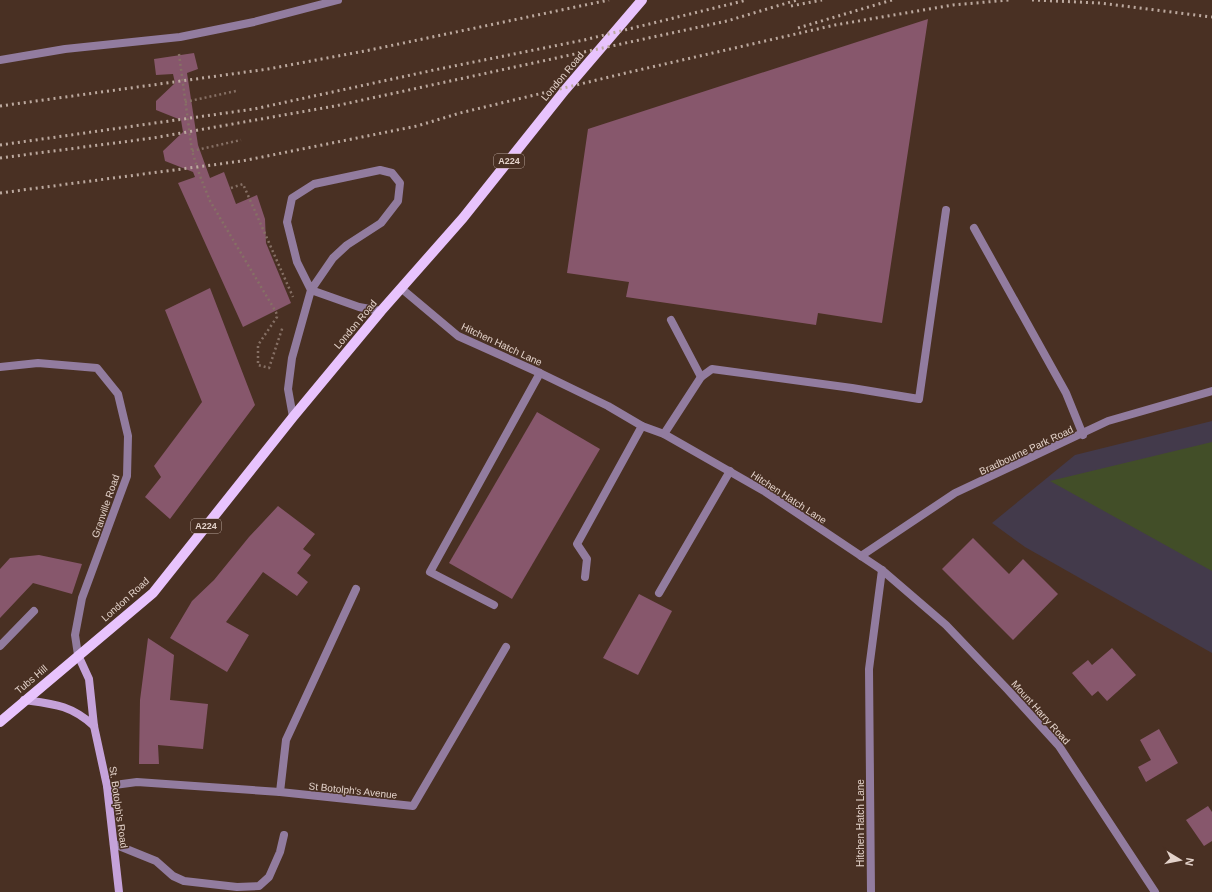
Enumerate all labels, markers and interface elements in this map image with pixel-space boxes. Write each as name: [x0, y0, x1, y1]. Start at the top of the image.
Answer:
street label: London Road: [539, 50, 586, 103]
road number: A224: [494, 154, 524, 168]
street label: London Road: [332, 298, 379, 351]
street label: Hitchen Hatch Lane: [460, 321, 544, 368]
street label: Bradbourne Park Road: [978, 424, 1075, 477]
street label: Hitchen Hatch Lane: [749, 469, 829, 526]
street label: Granville Road: [90, 473, 121, 539]
road number: A224: [191, 519, 221, 533]
street label: London Road: [99, 575, 151, 624]
street label: Tubs Hill: [13, 663, 50, 696]
street label: Mount Harry Road: [1009, 678, 1072, 746]
street label: St. Botolph's Road: [107, 765, 130, 849]
street label: Hitchen Hatch Lane: [855, 779, 866, 867]
street label: St Botolph's Avenue: [308, 780, 398, 801]
north arrow: [1160, 840, 1200, 880]
text: N: [1183, 857, 1196, 867]

